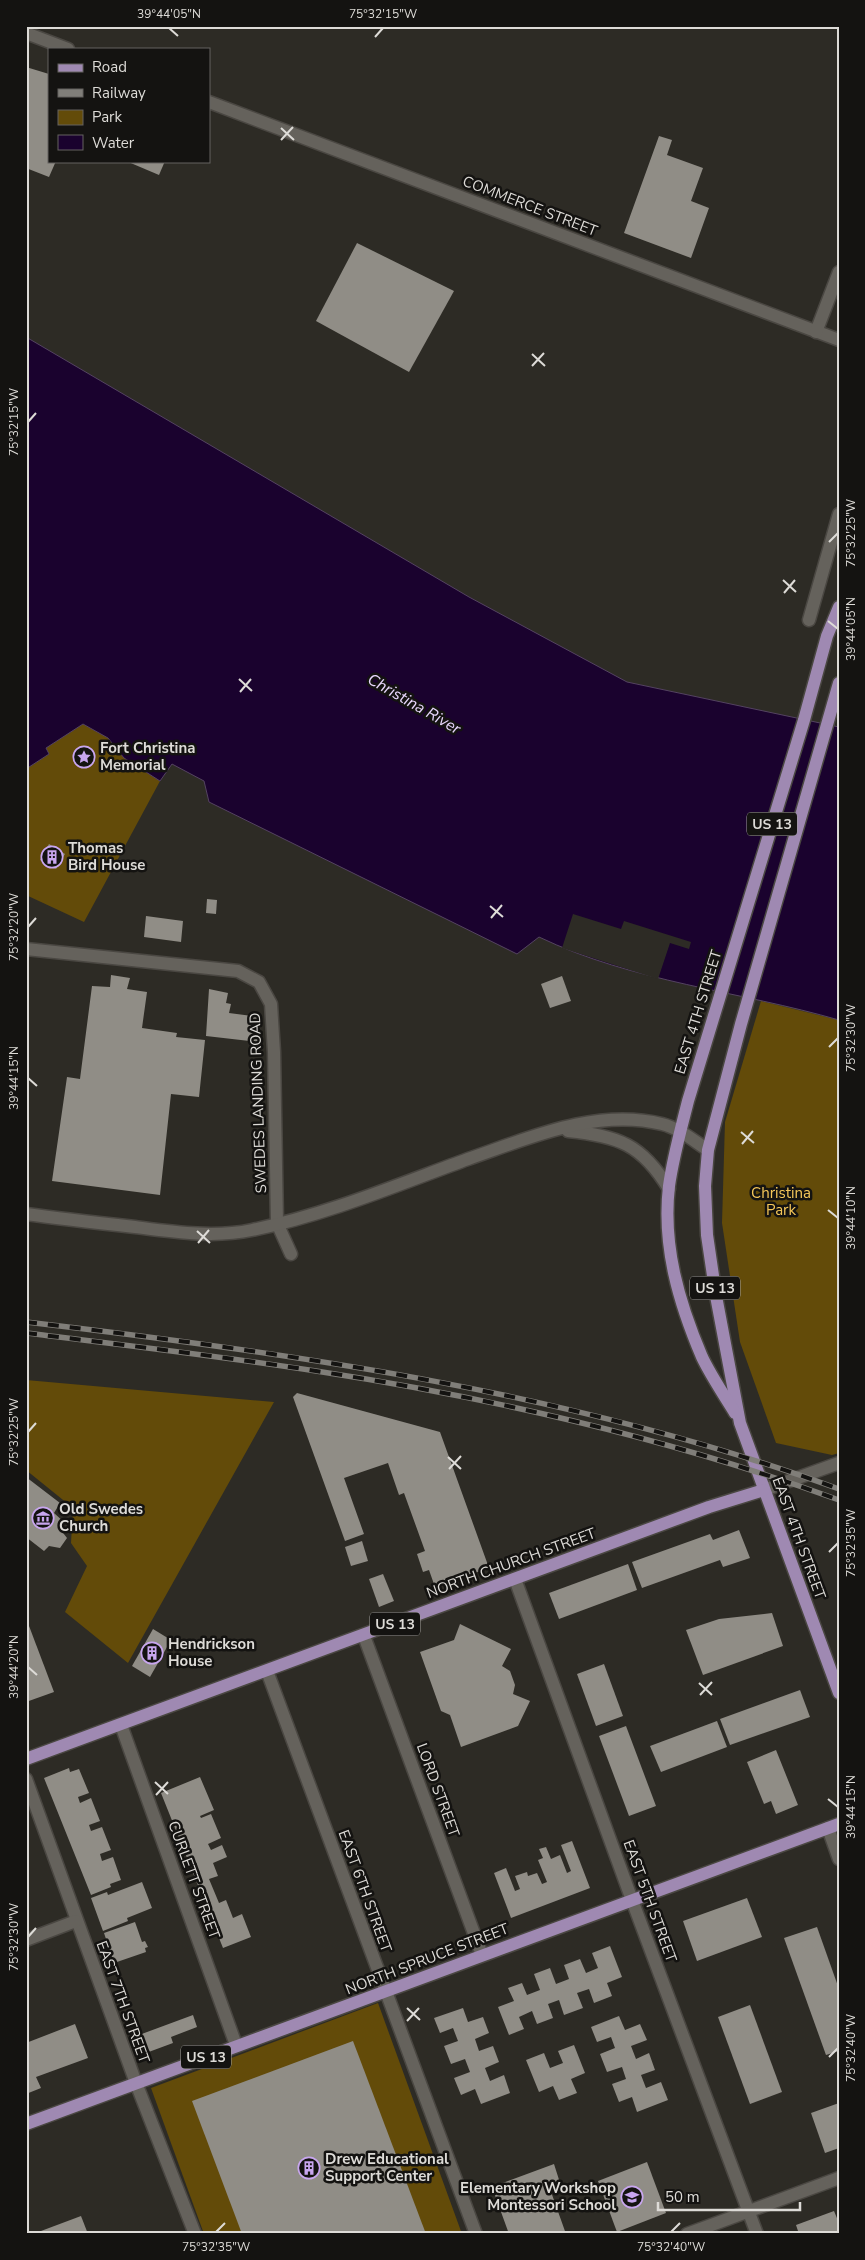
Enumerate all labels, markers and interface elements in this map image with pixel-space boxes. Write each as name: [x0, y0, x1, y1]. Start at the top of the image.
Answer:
text: 39°44'05"N: [137, 6, 201, 22]
text: 75°32'15"W: [349, 6, 417, 22]
legend: [48, 48, 210, 162]
text: Road: [92, 57, 127, 77]
text: Railway: [92, 83, 146, 103]
text: Park: [92, 107, 122, 127]
text: Water: [92, 133, 135, 153]
street label: COMMERCE STREET: [460, 171, 600, 241]
text: 75°32'15"W: [6, 388, 22, 456]
text: 75°32'25"W: [843, 499, 859, 567]
text: 39°44'05"N: [843, 597, 859, 661]
water label: Christina River: [363, 668, 466, 740]
place label: Fort Christina Memorial: [100, 738, 195, 775]
place icon: Fort Christina Memorial: [72, 745, 96, 769]
road number: US 13: [747, 812, 797, 836]
place label: Thomas Bird House: [68, 838, 145, 875]
building icon: Thomas Bird House: [40, 845, 64, 869]
text: 75°32'20"W: [6, 893, 22, 961]
street label: EAST 4TH STREET: [670, 947, 726, 1077]
text: 75°32'30"W: [843, 1004, 859, 1072]
street label: SWEDES LANDING ROAD: [245, 1012, 271, 1194]
text: 39°44'15"N: [6, 1046, 22, 1110]
park label: Christina Park: [751, 1183, 811, 1220]
text: 39°44'10"N: [843, 1186, 859, 1250]
road number: US 13: [690, 1276, 740, 1300]
text: 75°32'25"W: [6, 1398, 22, 1466]
street label: EAST 4TH STREET: [768, 1474, 830, 1602]
place label: Old Swedes Church: [59, 1499, 143, 1536]
museum icon: Old Swedes Church: [31, 1506, 55, 1530]
text: 75°32'35"W: [843, 1509, 859, 1577]
street label: NORTH CHURCH STREET: [424, 1523, 598, 1603]
road number: US 13: [370, 1612, 420, 1636]
place label: Hendrickson House: [168, 1634, 255, 1671]
text: 39°44'20"N: [6, 1635, 22, 1699]
building icon: Hendrickson House: [140, 1641, 164, 1665]
street label: LORD STREET: [412, 1740, 464, 1840]
text: 39°44'15"N: [843, 1775, 859, 1839]
street label: CURLETT STREET: [163, 1818, 225, 1942]
street label: EAST 6TH STREET: [334, 1827, 396, 1955]
street label: EAST 5TH STREET: [619, 1837, 681, 1965]
text: 75°32'30"W: [6, 1903, 22, 1971]
street label: NORTH SPRUCE STREET: [342, 1919, 512, 1999]
street label: EAST 7TH STREET: [92, 1938, 154, 2066]
text: 75°32'40"W: [843, 2014, 859, 2082]
road number: US 13: [181, 2045, 231, 2068]
place label: Drew Educational Support Center: [325, 2149, 449, 2186]
building icon: Drew Educational Support Center: [297, 2156, 321, 2180]
place label: Elementary Workshop Montessori School: [460, 2178, 616, 2215]
scale bar: [658, 2180, 800, 2212]
school or university icon: Elementary Workshop Montessori School: [620, 2185, 644, 2209]
text: 50 m: [665, 2187, 700, 2207]
text: 75°32'35"W: [182, 2239, 250, 2255]
text: 75°32'40"W: [637, 2239, 705, 2255]

